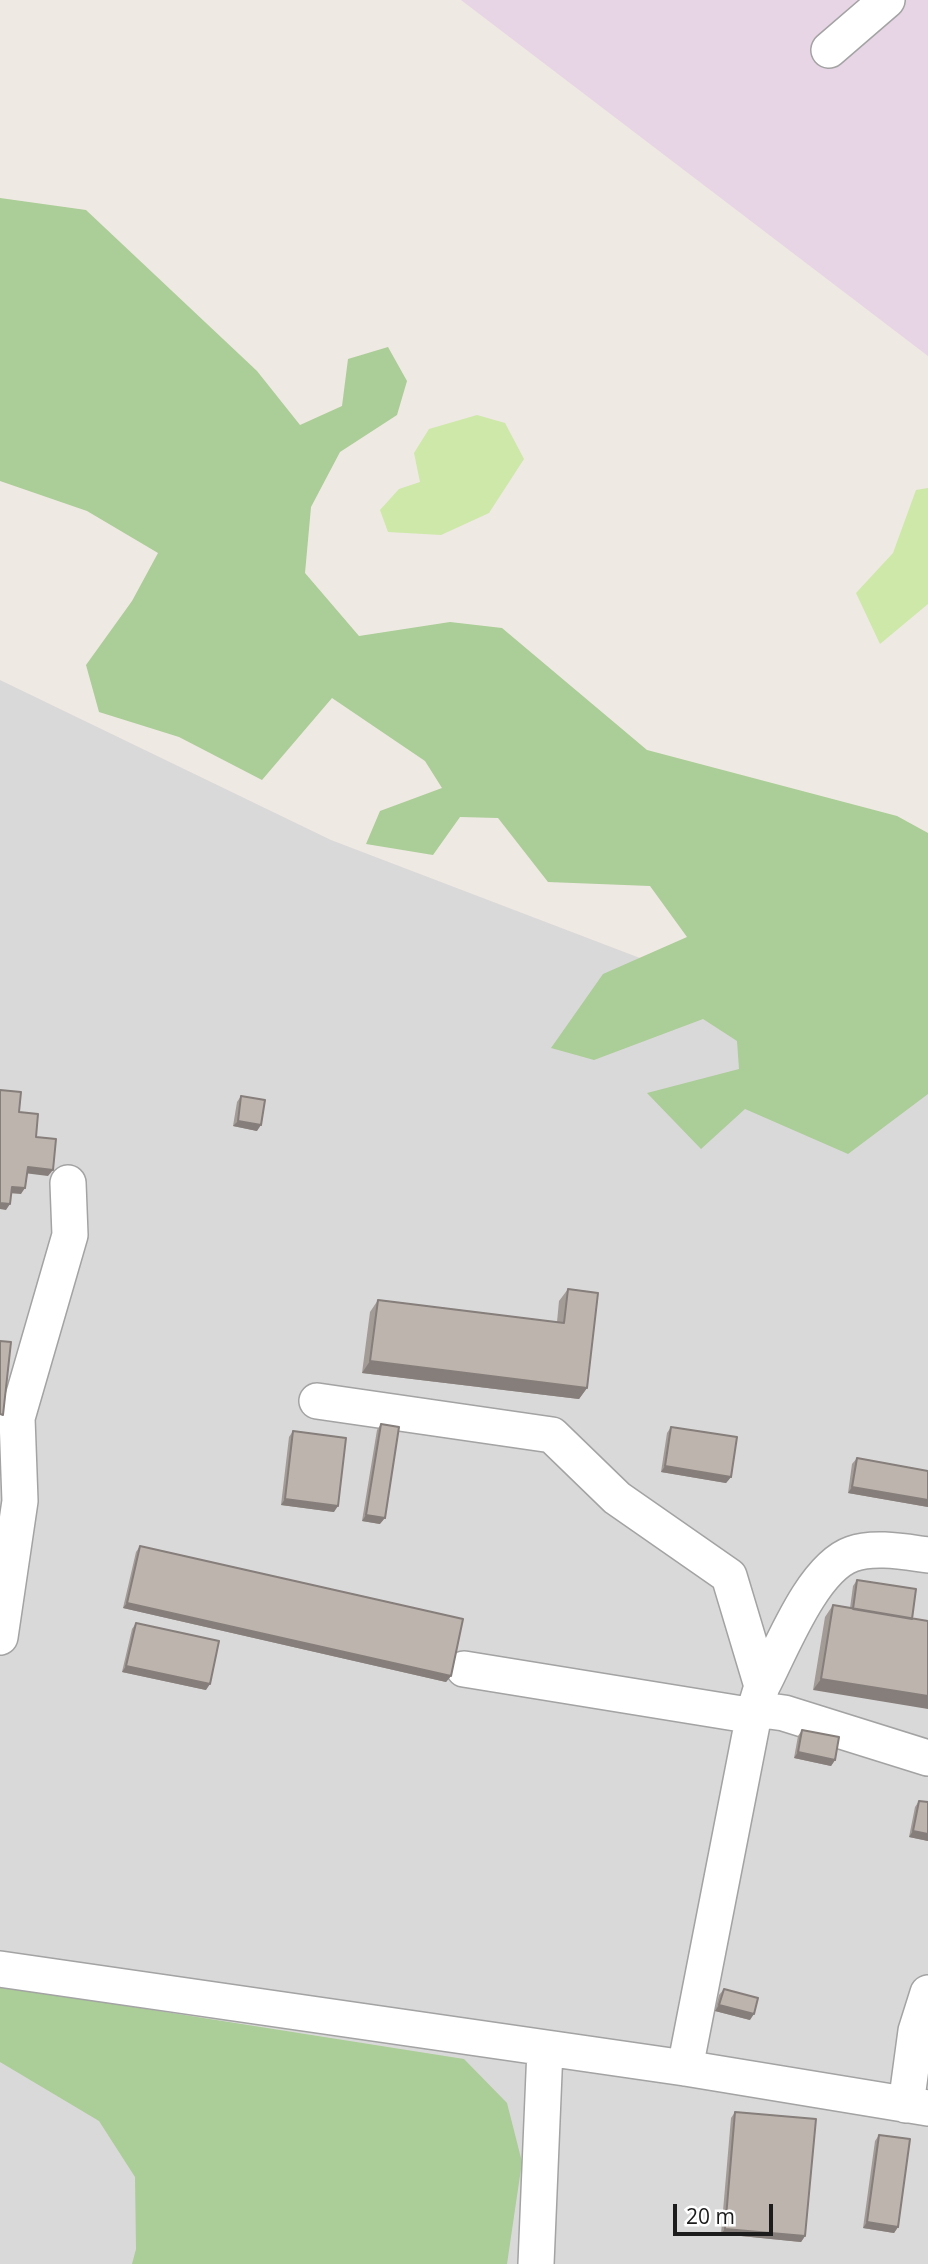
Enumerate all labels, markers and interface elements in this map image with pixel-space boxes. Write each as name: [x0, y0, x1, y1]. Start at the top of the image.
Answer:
scale bar: [676, 2190, 776, 2234]
text: 20 m: [686, 2202, 735, 2230]

